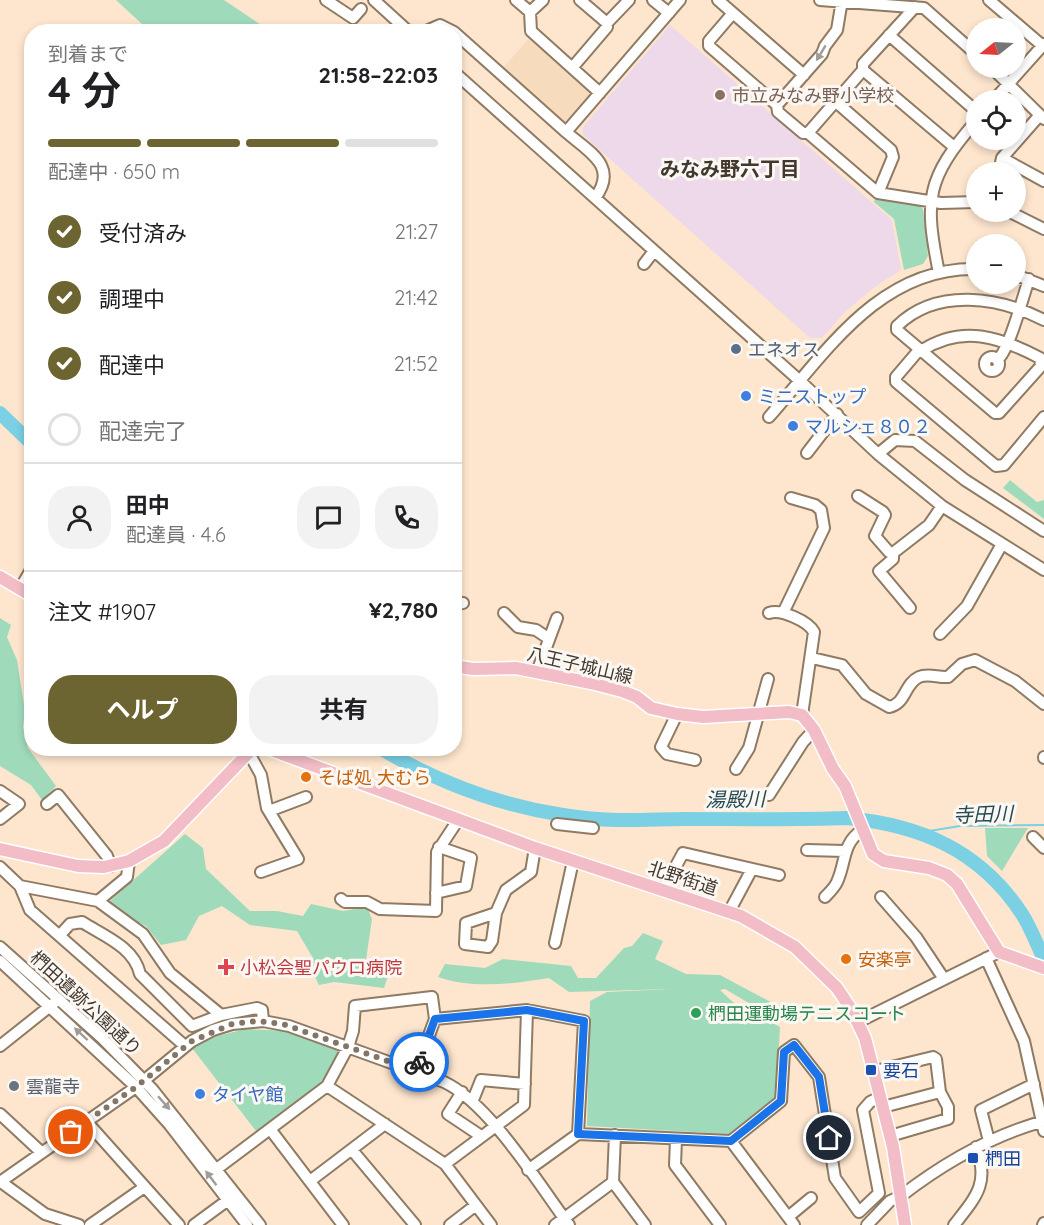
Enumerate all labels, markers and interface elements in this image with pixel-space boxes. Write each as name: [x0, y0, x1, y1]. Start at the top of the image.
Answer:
north arrow: [966, 18, 1026, 78]
map controls: [966, 18, 1026, 294]
text: 到着まで: [48, 41, 128, 66]
one-way arrow: [816, 44, 827, 61]
text: 21:58–22:03: [318, 61, 438, 89]
text: 4 分: [48, 65, 121, 114]
place label: 市立みなみ野小学校: [732, 84, 894, 107]
marker: 市立みなみ野小学校: [713, 88, 727, 102]
button: locate: [966, 90, 1026, 150]
district label: みなみ野六丁目: [660, 156, 800, 181]
text: 配達中 · 650 m: [48, 159, 180, 184]
button: +: [966, 162, 1026, 222]
icon: check: [48, 215, 81, 248]
text: 受付済み: [99, 219, 187, 247]
text: 21:27: [395, 219, 438, 244]
button: −: [966, 234, 1026, 294]
icon: check: [48, 281, 81, 314]
text: 調理中: [99, 285, 165, 313]
text: 21:42: [394, 285, 438, 310]
place label: エネオス: [748, 338, 820, 361]
marker: エネオス: [729, 342, 743, 356]
icon: check: [48, 347, 81, 380]
text: 配達中: [99, 351, 165, 379]
text: 21:52: [394, 351, 438, 376]
place label: ミニストップ: [758, 385, 866, 408]
marker: ミニストップ: [739, 389, 753, 403]
place label: マルシェ８０２: [805, 415, 931, 438]
text: 配達完了: [99, 417, 187, 445]
marker: マルシェ８０２: [786, 419, 800, 433]
button: person: [48, 486, 111, 549]
button: chat: [297, 486, 360, 549]
button: phone: [375, 486, 438, 549]
text: 田中: [126, 491, 170, 519]
text: 配達員 · 4.6: [126, 522, 226, 547]
text: ¥2,780: [369, 596, 438, 624]
text: 注文 #1907: [48, 598, 156, 626]
street label: 八王子城山線: [525, 642, 635, 688]
button: ヘルプ: [48, 675, 237, 744]
button: 共有: [249, 675, 438, 744]
place label: そば処 大むら: [318, 766, 431, 789]
marker: そば処 大むら: [299, 770, 313, 784]
water label: 湯殿川: [705, 786, 767, 812]
water label: 寺田川: [953, 800, 1015, 828]
street label: 北野街道: [645, 856, 721, 900]
street label: 椚田遺跡公園通り: [25, 945, 147, 1061]
place label: 安楽亭: [858, 948, 912, 971]
marker: 安楽亭: [839, 952, 853, 966]
place label: 小松会聖パウロ病院: [240, 956, 402, 979]
marker: 小松会聖パウロ病院: [217, 958, 235, 976]
place label: 椚田運動場テニスコート: [708, 1002, 906, 1025]
marker: 椚田運動場テニスコート: [689, 1006, 703, 1020]
one-way arrow: [74, 1028, 89, 1041]
courier: [389, 1032, 449, 1092]
icon: bike: [403, 1046, 436, 1079]
place label: 要石: [883, 1059, 919, 1082]
marker: 要石: [864, 1063, 878, 1077]
place label: 雲龍寺: [26, 1075, 80, 1098]
marker: 雲龍寺: [7, 1079, 21, 1093]
place label: タイヤ館: [212, 1083, 283, 1106]
marker: タイヤ館: [193, 1087, 207, 1101]
one-way arrow: [157, 1095, 170, 1110]
pin: [45, 1106, 96, 1157]
pin: [803, 1112, 854, 1163]
icon: bag: [54, 1115, 87, 1148]
icon: home: [812, 1121, 845, 1154]
place label: 椚田: [985, 1147, 1021, 1170]
marker: 椚田: [966, 1151, 980, 1165]
one-way arrow: [206, 1171, 218, 1186]

